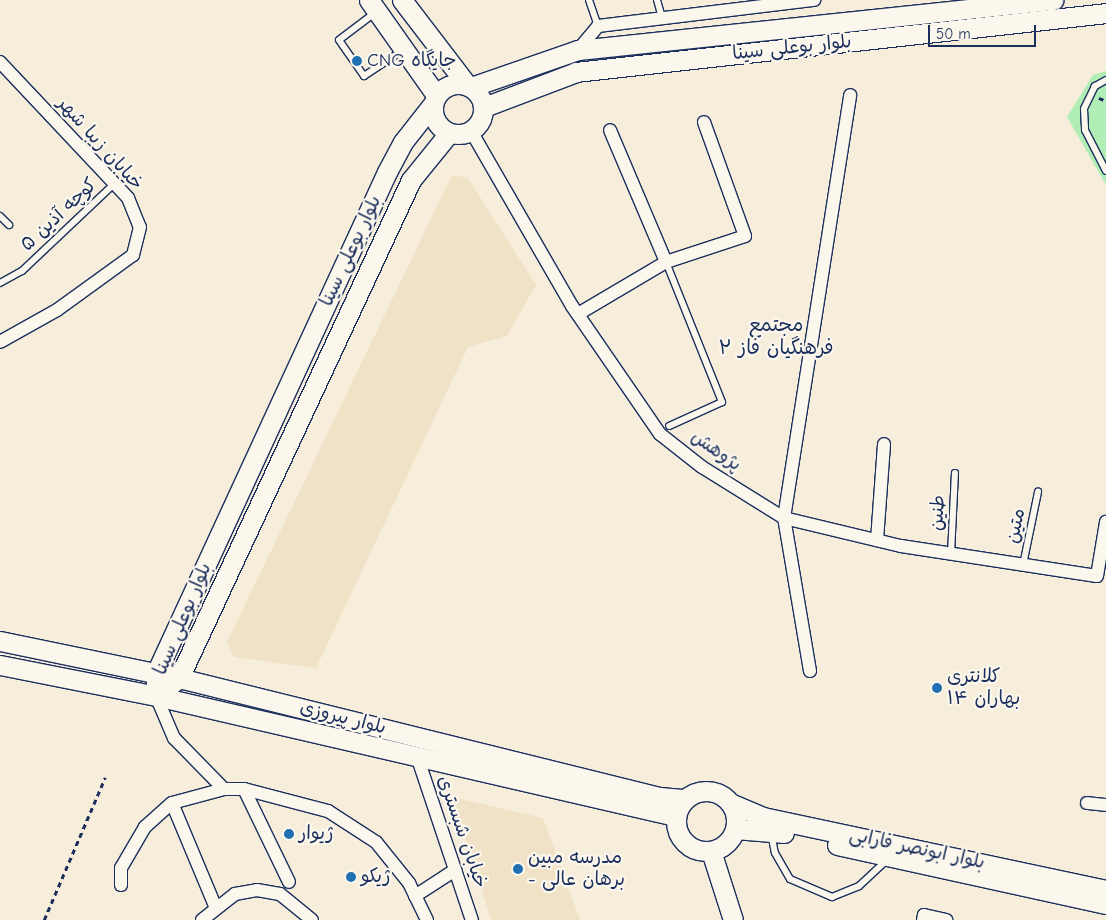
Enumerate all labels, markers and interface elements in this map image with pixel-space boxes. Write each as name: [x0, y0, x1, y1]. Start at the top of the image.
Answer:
scale bar: [931, 15, 1038, 47]
text: 50 m: [936, 25, 971, 43]
street label: بلوار بوعلی سینا: [731, 30, 853, 66]
place label: CNG جایگاه: [367, 50, 457, 72]
marker: CNG جایگاه: [351, 55, 363, 67]
street label: خیابان زیبا شهر: [52, 93, 148, 195]
street label: کوچه آذین ۵: [16, 174, 102, 256]
street label: بلوار بوعلی سینا: [315, 192, 387, 310]
district label: مجتمع فرهنگیان فاز ۲: [718, 312, 834, 359]
street label: پژوهش: [686, 426, 746, 476]
street label: طنین: [926, 494, 950, 532]
street label: متین: [1001, 506, 1031, 546]
street label: بلوار بوعلی سینا: [149, 560, 217, 678]
place label: کلانتری ۱۴ بهاران: [947, 666, 1020, 710]
marker: کلانتری ۱۴ بهاران: [931, 682, 943, 694]
street label: بلوار پیروزی: [298, 696, 388, 740]
street label: خیابان شبستری: [432, 773, 492, 891]
place label: ژیوار: [299, 823, 334, 845]
street label: بلوار ابونصر فارابی: [847, 824, 987, 874]
marker: ژیوار: [283, 828, 295, 840]
place label: مدرسه مبین - برهان عالی: [528, 847, 625, 891]
marker: مدرسه مبین - برهان عالی: [512, 863, 524, 875]
place label: ژیکو: [361, 866, 390, 888]
marker: ژیکو: [345, 871, 357, 883]

